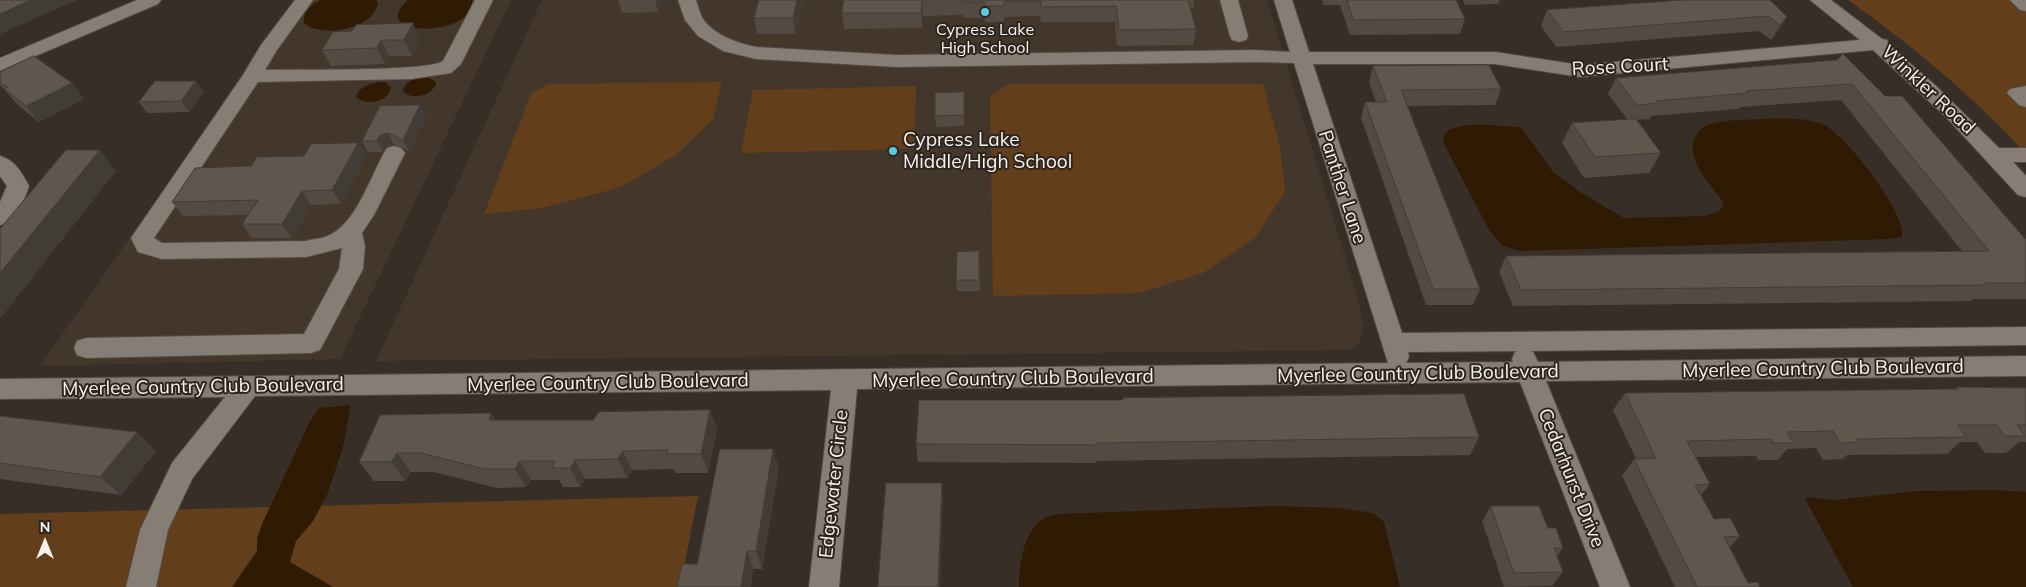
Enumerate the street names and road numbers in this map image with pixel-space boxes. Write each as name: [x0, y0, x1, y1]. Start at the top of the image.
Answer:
street label: Winkler Road: [1876, 41, 1980, 139]
street label: Rose Court: [1571, 53, 1669, 81]
street label: Panther Lane: [1313, 128, 1371, 246]
street label: Myerlee Country Club Boulevard: [1682, 355, 1964, 383]
street label: Myerlee Country Club Boulevard: [1277, 360, 1559, 388]
street label: Myerlee Country Club Boulevard: [872, 365, 1154, 393]
street label: Myerlee Country Club Boulevard: [467, 369, 749, 397]
street label: Myerlee Country Club Boulevard: [62, 373, 344, 401]
street label: Cedarhurst Drive: [1533, 405, 1609, 551]
street label: Edgewater Circle: [815, 409, 853, 559]

